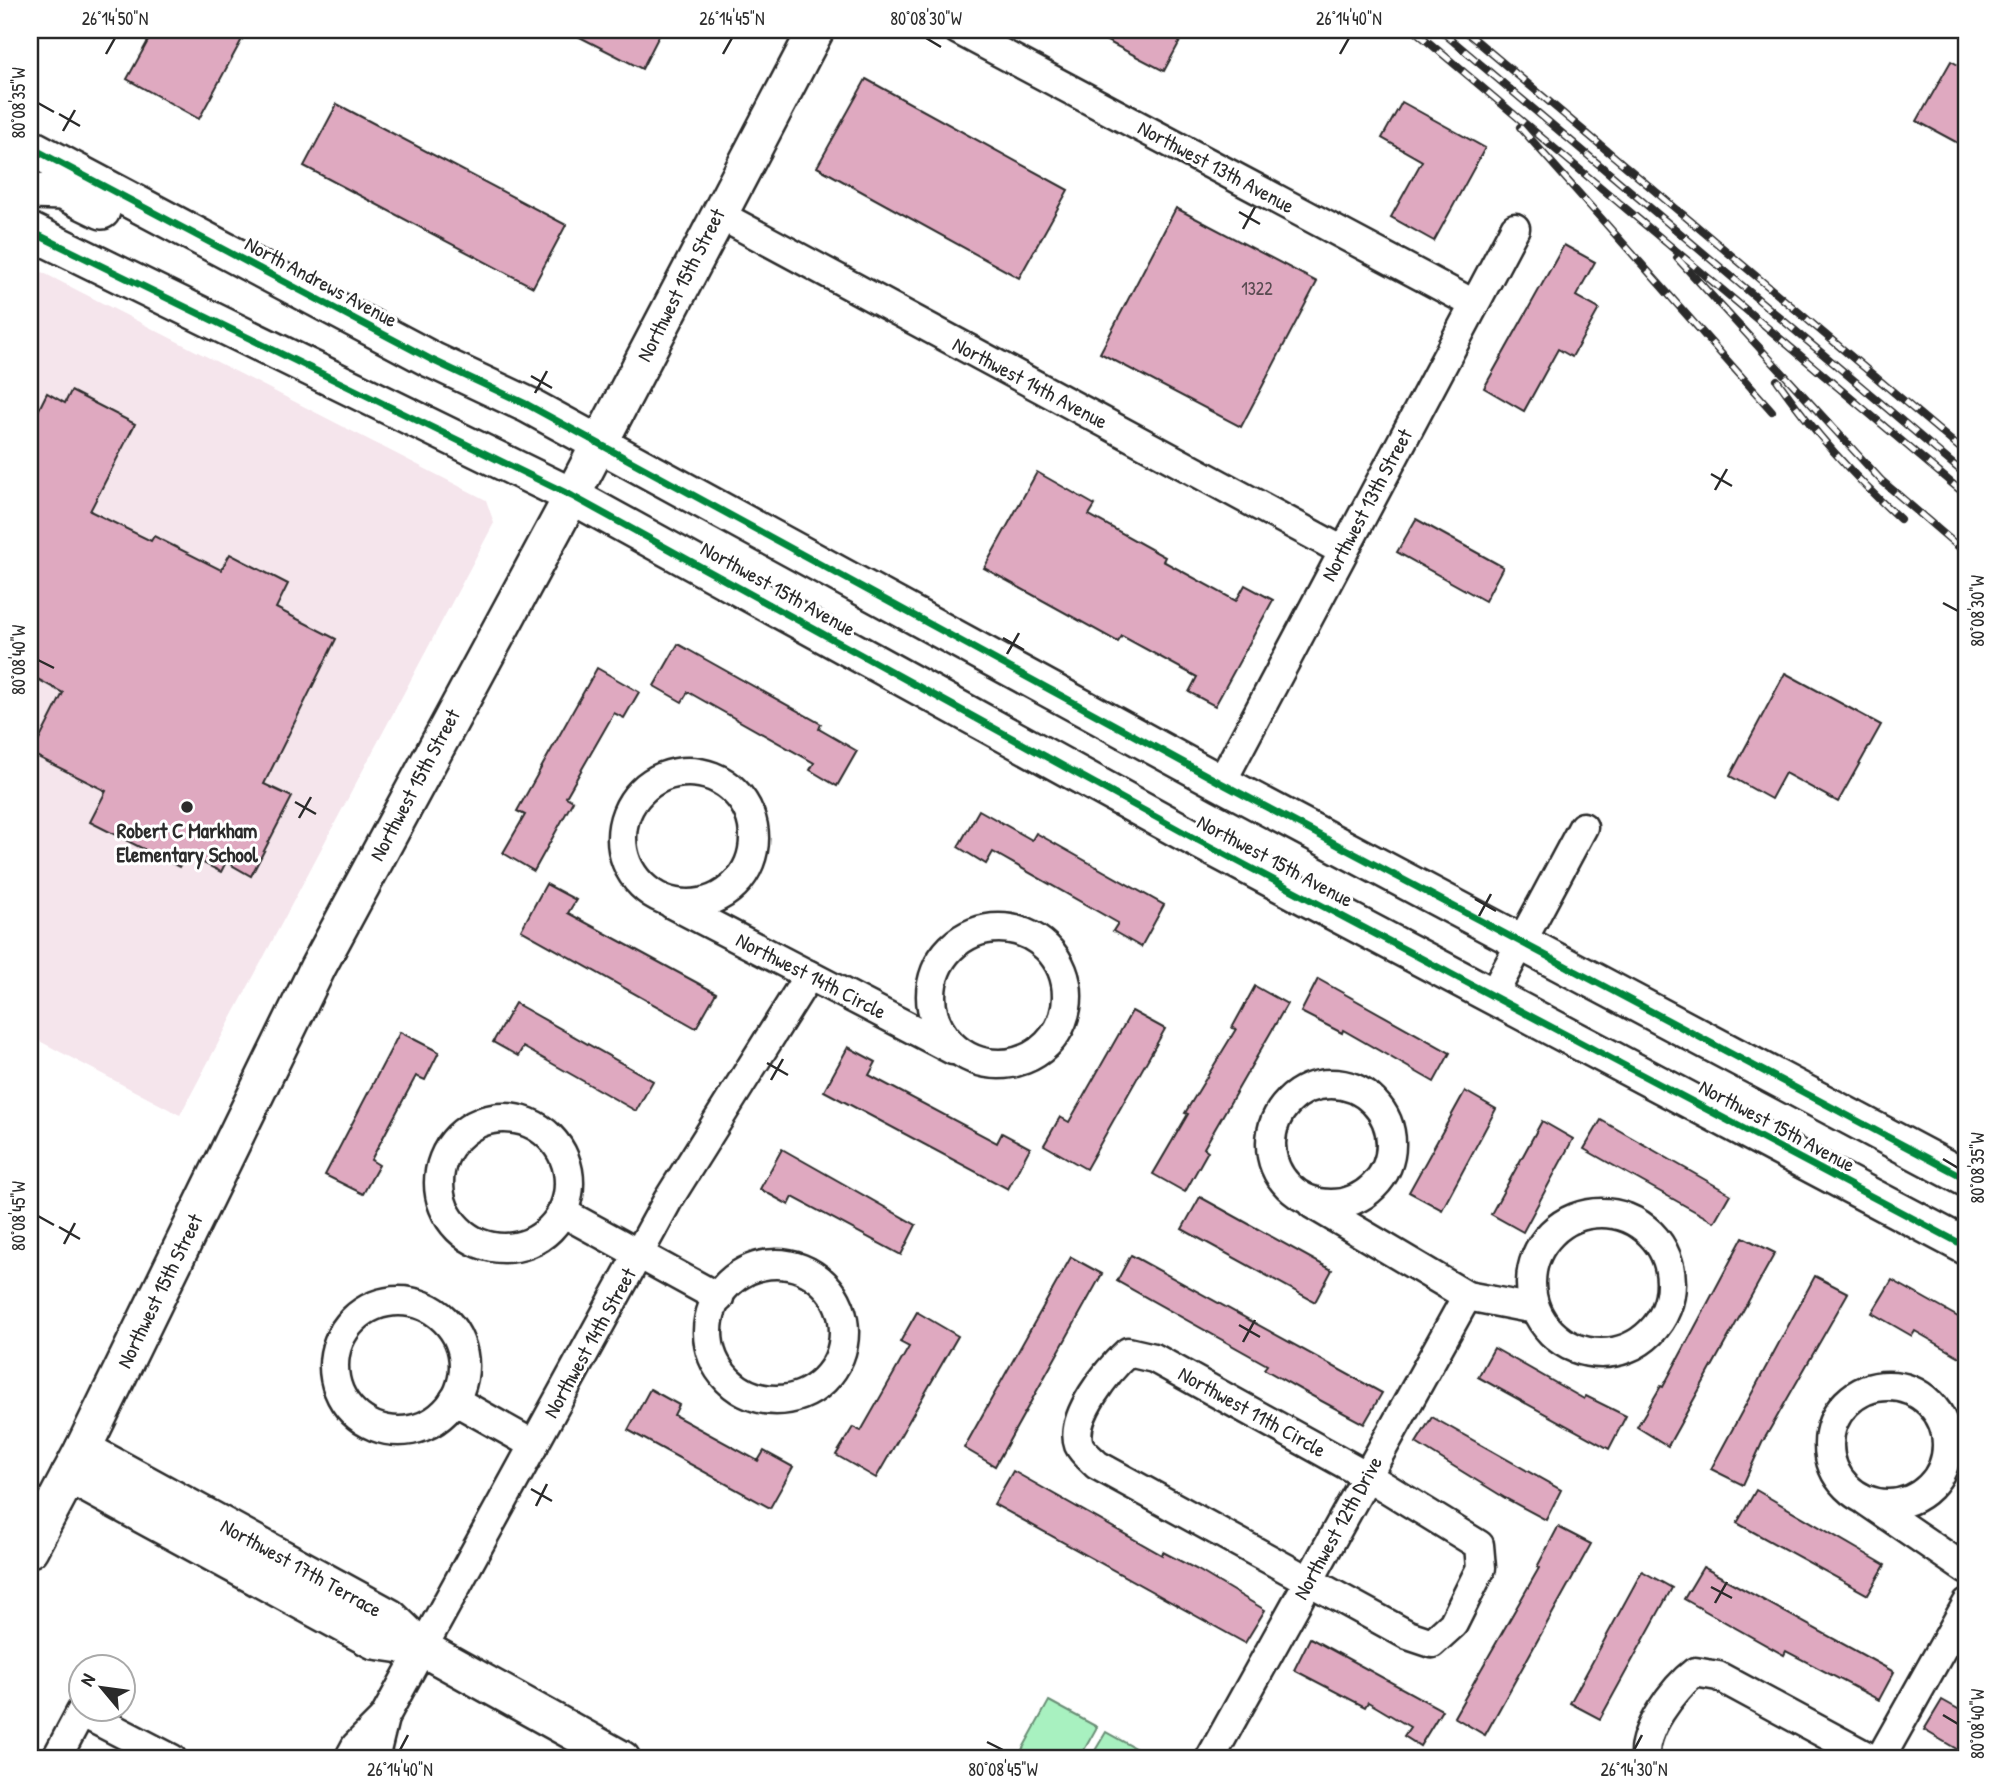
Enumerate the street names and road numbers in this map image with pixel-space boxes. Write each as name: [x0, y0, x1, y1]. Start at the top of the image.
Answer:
street label: Northwest 13th Avenue: [1133, 113, 1299, 220]
street label: Northwest 15th Street: [629, 203, 732, 366]
street label: North Andrews Avenue: [240, 229, 403, 334]
street label: Northwest 14th Avenue: [948, 329, 1113, 436]
street label: Northwest 13th Street: [1314, 423, 1419, 586]
street label: Northwest 15th Avenue: [696, 534, 861, 643]
street label: Northwest 15th Street: [362, 703, 467, 866]
street label: Northwest 15th Avenue: [1192, 807, 1358, 914]
street label: Northwest 14th Circle: [731, 925, 891, 1026]
street label: Northwest 15th Avenue: [1694, 1072, 1860, 1179]
street label: Northwest 15th Street: [110, 1208, 210, 1373]
street label: Northwest 14th Street: [536, 1262, 643, 1423]
street label: Northwest 11th Circle: [1173, 1359, 1331, 1464]
street label: Northwest 12th Drive: [1286, 1451, 1389, 1605]
street label: Northwest 17th Terrace: [216, 1511, 387, 1624]

